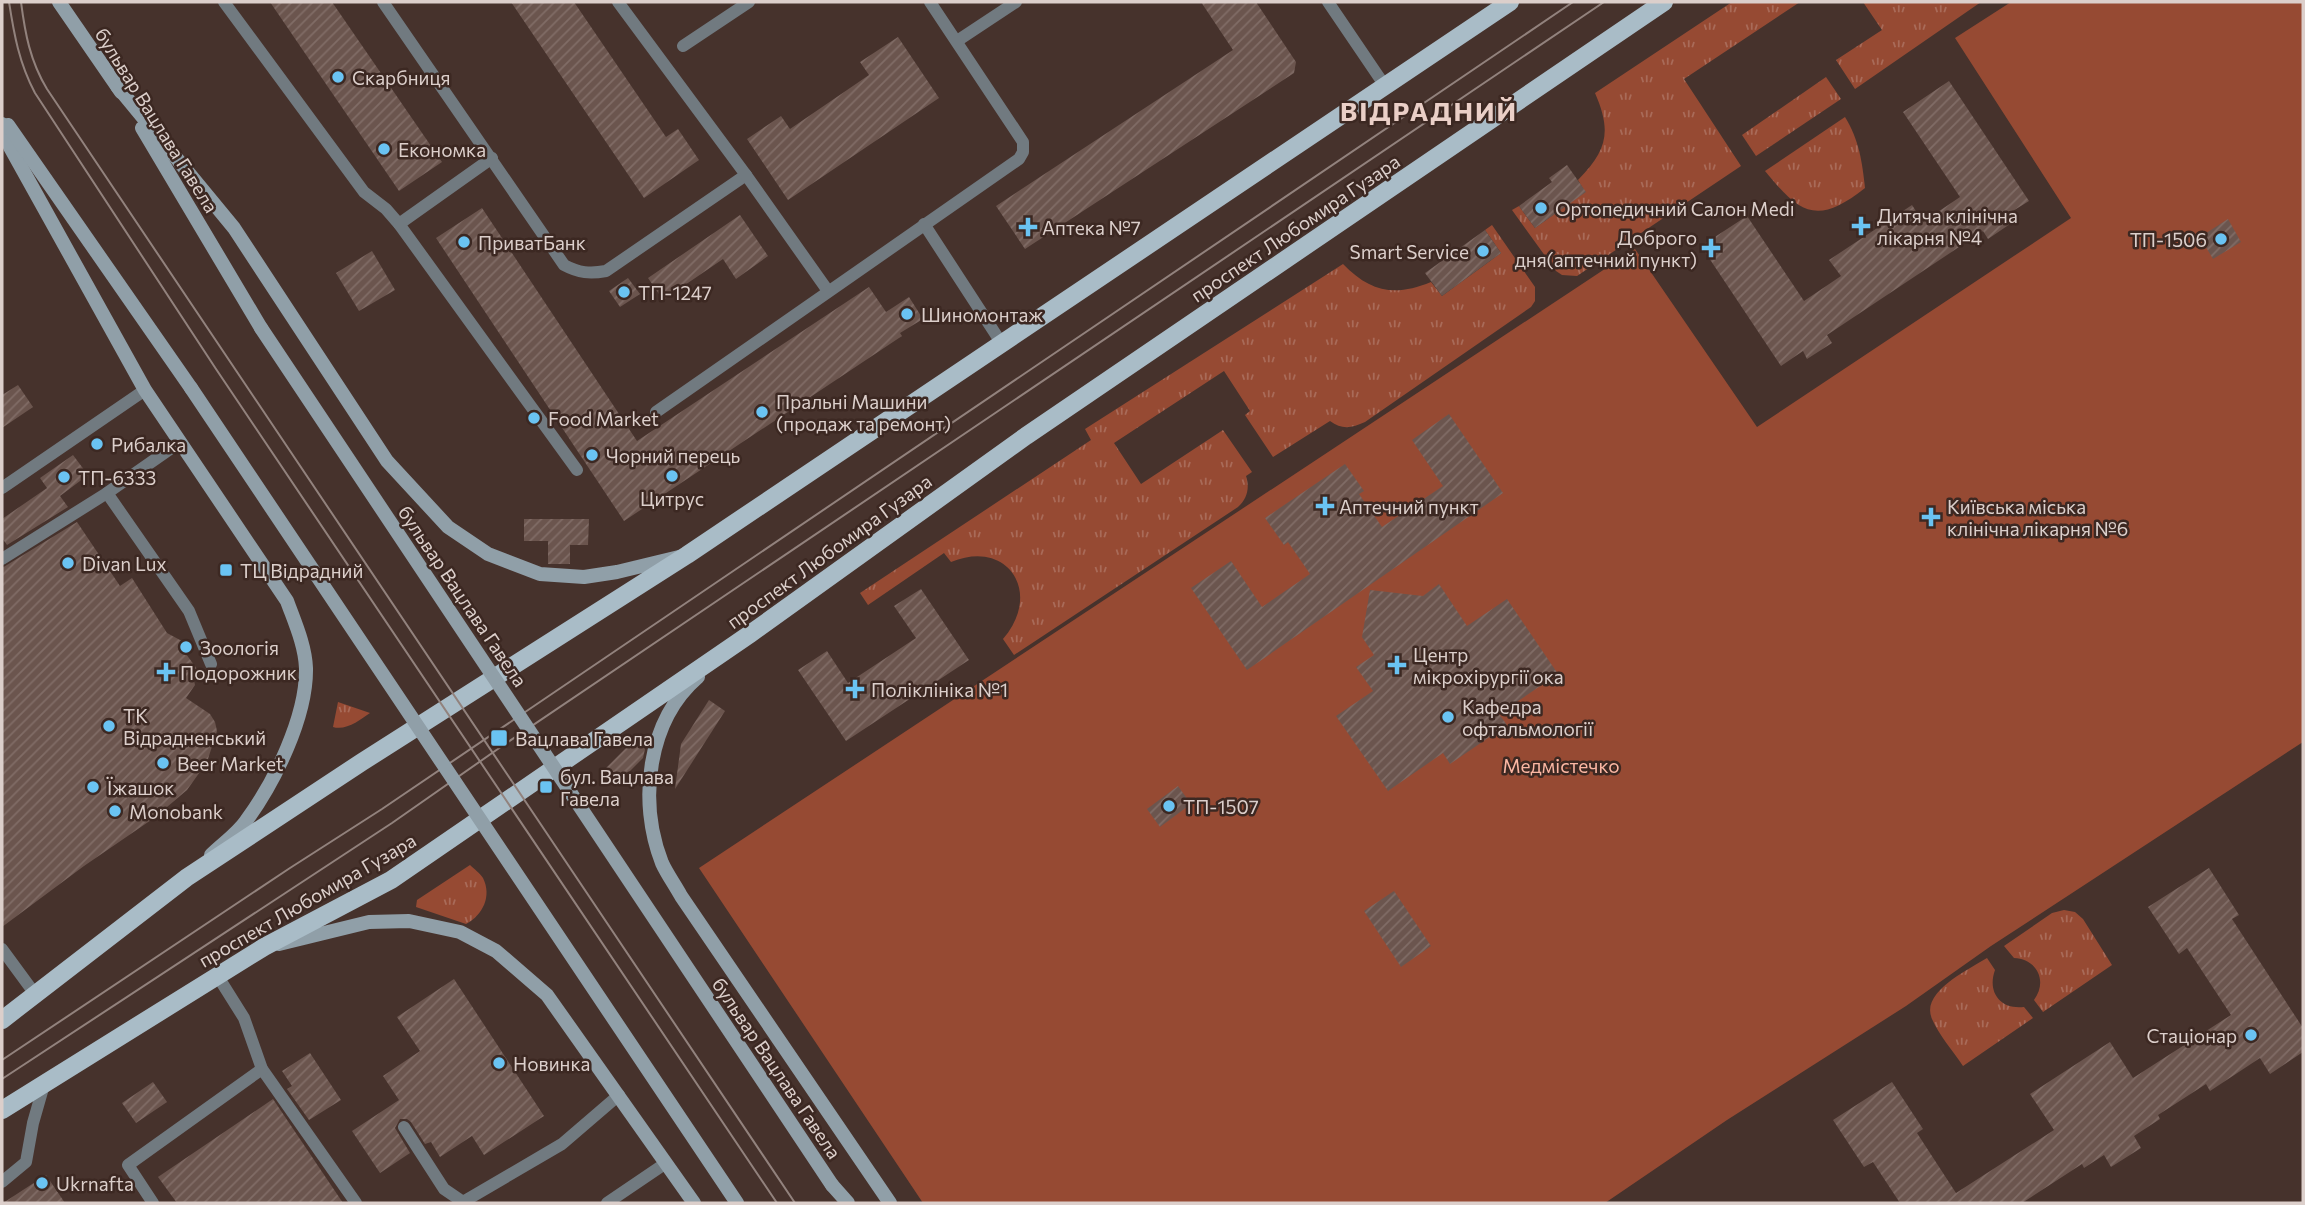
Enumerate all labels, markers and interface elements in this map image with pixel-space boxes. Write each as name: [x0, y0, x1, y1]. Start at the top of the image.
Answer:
street label: бульвар Вацлава Гавела: [91, 23, 223, 217]
place label: Скарбниця: [352, 66, 450, 89]
marker: Скарбниця: [330, 69, 346, 85]
district label: ВІДРАДНИЙ: [1340, 95, 1518, 126]
place label: Економка: [398, 138, 486, 161]
marker: Економка: [376, 141, 392, 157]
street label: проспект Любомира Гузара: [1186, 149, 1404, 307]
place label: Ортопедичний Салон Medi: [1555, 197, 1795, 220]
marker: Ортопедичний Салон Medi: [1533, 200, 1549, 216]
place label: Дитяча клінічна лікарня №4: [1877, 204, 2018, 249]
place label: Аптека №7: [1042, 216, 1141, 239]
marker: Дитяча клінічна лікарня №4: [1851, 216, 1871, 236]
marker: Аптека №7: [1020, 219, 1036, 235]
place label: Доброго дня(аптечний пункт): [1515, 226, 1697, 271]
place label: ТП-1506: [2130, 228, 2207, 251]
place label: ПриватБанк: [478, 231, 586, 254]
marker: ТП-1506: [2213, 231, 2229, 247]
marker: ПриватБанк: [456, 234, 472, 250]
place label: Smart Service: [1350, 240, 1469, 263]
marker: Доброго дня(аптечний пункт): [1703, 240, 1719, 256]
marker: Smart Service: [1475, 243, 1491, 259]
place label: ТП-1247: [638, 281, 712, 304]
marker: ТП-1247: [616, 284, 632, 300]
place label: Шиномонтаж: [921, 303, 1043, 326]
marker: Шиномонтаж: [899, 306, 915, 322]
place label: Пральні Машини (продаж та ремонт): [776, 390, 951, 435]
marker: Пральні Машини (продаж та ремонт): [754, 404, 770, 420]
place label: Food Market: [548, 407, 659, 430]
marker: Food Market: [526, 410, 542, 426]
place label: Рибалка: [111, 433, 186, 456]
marker: Рибалка: [89, 436, 105, 452]
place label: Чорний перець: [606, 444, 741, 467]
marker: Чорний перець: [584, 447, 600, 463]
place label: ТП-6333: [78, 466, 156, 489]
marker: Цитрус: [664, 468, 680, 484]
marker: ТП-6333: [56, 469, 72, 485]
street label: проспект Любомира Гузара: [722, 469, 936, 633]
place label: Цитрус: [640, 487, 704, 510]
place label: Аптечний пункт: [1339, 495, 1479, 518]
place label: Київська міська клінічна лікарня №6: [1947, 495, 2128, 540]
marker: Аптечний пункт: [1317, 498, 1333, 514]
street label: бульвар Вацлава Гавела: [394, 501, 532, 691]
marker: Київська міська клінічна лікарня №6: [1921, 507, 1941, 527]
place label: Divan Lux: [82, 552, 167, 575]
marker: Divan Lux: [60, 555, 76, 571]
place label: ТЦ Відрадний: [240, 559, 363, 582]
marker: ТЦ Відрадний: [218, 562, 234, 578]
place label: Зоологія: [200, 636, 279, 659]
marker: Зоологія: [178, 639, 194, 655]
place label: Центр мікрохірургії ока: [1413, 643, 1564, 688]
marker: Центр мікрохірургії ока: [1387, 655, 1407, 675]
place label: Подорожник: [180, 661, 297, 684]
marker: Подорожник: [158, 664, 174, 680]
place label: Поліклініка №1: [871, 678, 1008, 701]
marker: Поліклініка №1: [845, 679, 865, 699]
place label: Кафедра офтальмології: [1462, 695, 1594, 740]
place label: ТК Відрадненський: [123, 704, 266, 749]
marker: Кафедра офтальмології: [1440, 709, 1456, 725]
marker: ТК Відрадненський: [101, 718, 117, 734]
place label: Вацлава Гавела: [515, 727, 653, 750]
marker: Вацлава Гавела: [489, 728, 509, 748]
place label: Beer Market: [177, 752, 284, 775]
park label: Медмістечко: [1502, 754, 1620, 777]
marker: Beer Market: [155, 755, 171, 771]
place label: бул. Вацлава Гавела: [560, 765, 674, 810]
place label: Їжашок: [106, 776, 175, 799]
marker: Їжашок: [85, 779, 101, 795]
marker: бул. Вацлава Гавела: [538, 779, 554, 795]
place label: ТП-1507: [1183, 795, 1259, 818]
marker: ТП-1507: [1161, 798, 1177, 814]
place label: Monobank: [129, 800, 223, 823]
marker: Monobank: [107, 803, 123, 819]
street label: проспект Любомира Гузара: [194, 828, 420, 972]
street label: бульвар Вацлава Гавела: [708, 973, 846, 1163]
place label: Стаціонар: [2146, 1024, 2237, 1047]
marker: Стаціонар: [2243, 1027, 2259, 1043]
place label: Новинка: [513, 1052, 590, 1075]
marker: Новинка: [491, 1055, 507, 1071]
place label: Ukrnafta: [56, 1172, 134, 1195]
marker: Ukrnafta: [34, 1175, 50, 1191]

